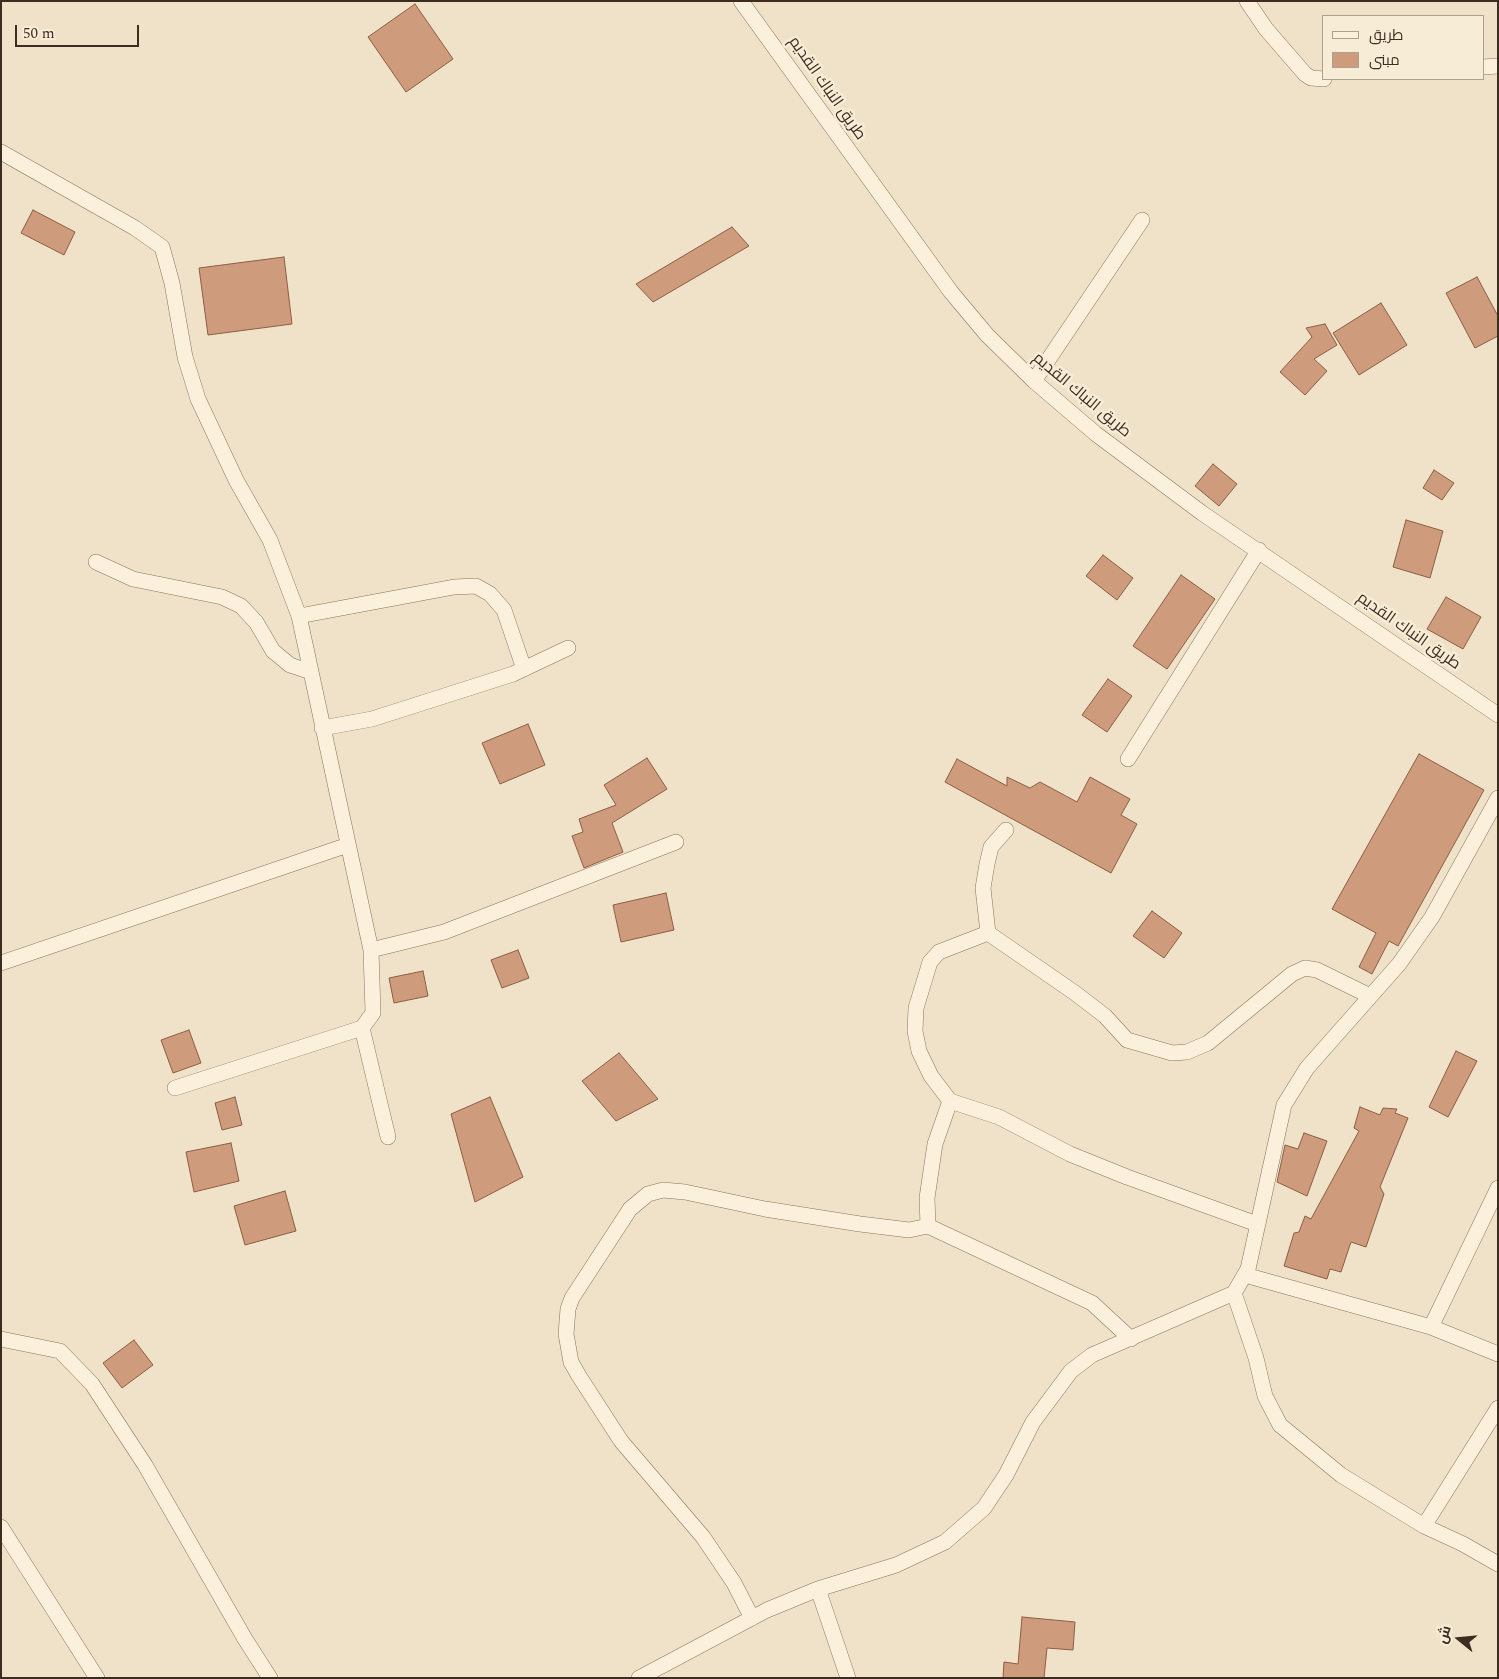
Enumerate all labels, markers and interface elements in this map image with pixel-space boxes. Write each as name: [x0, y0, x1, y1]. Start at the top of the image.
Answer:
scale bar: [18, 15, 141, 47]
legend: [1322, 15, 1484, 80]
text: 50 m: [23, 22, 55, 45]
text: طريق: [1369, 24, 1403, 47]
street label: طريق النباك القديم: [783, 33, 869, 145]
text: مبنى: [1369, 49, 1400, 72]
street label: طريق النباك القديم: [1028, 349, 1134, 443]
street label: طريق النباك القديم: [1352, 589, 1464, 675]
north arrow: [1434, 1614, 1484, 1664]
text: ش: [1432, 1623, 1457, 1646]

